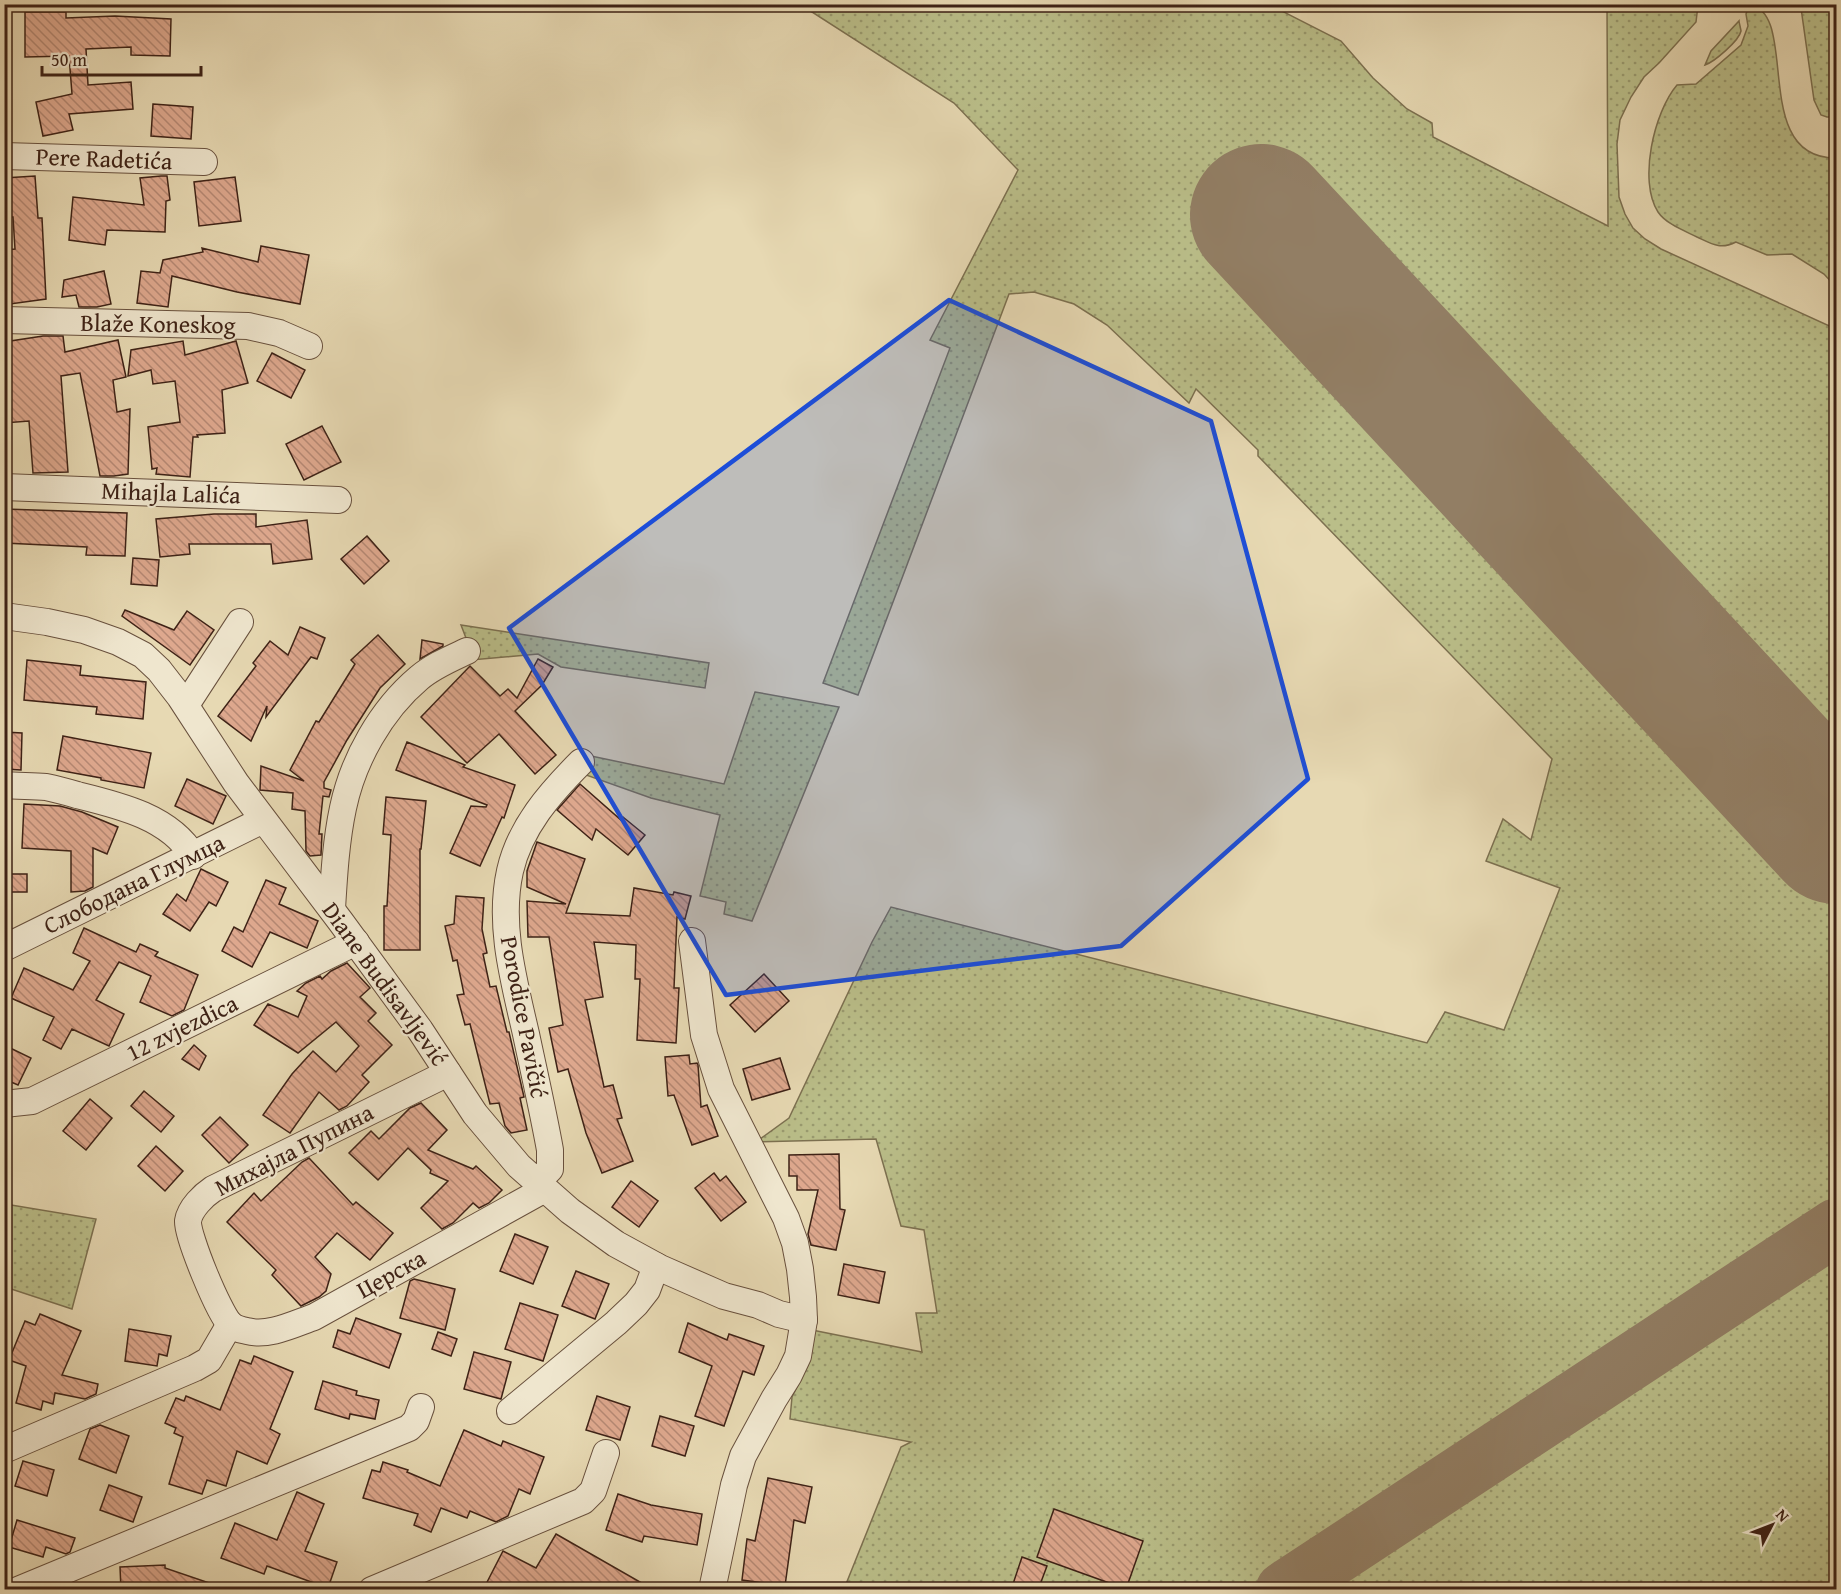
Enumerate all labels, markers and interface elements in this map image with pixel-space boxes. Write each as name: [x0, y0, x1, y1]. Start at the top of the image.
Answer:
scale bar: [42, 39, 201, 77]
text: 50 m: [51, 46, 87, 73]
street label: Pere Radetića: [35, 139, 174, 178]
street label: Blaže Koneskog: [80, 305, 236, 342]
street label: Mihajla Lalića: [101, 473, 242, 512]
street label: Слободана Глумца: [37, 824, 231, 943]
street label: Diane Budisavljević: [314, 895, 457, 1073]
street label: Porodice Pavičić: [492, 933, 557, 1101]
street label: 12 zvjezdica: [120, 985, 244, 1070]
street label: Михајла Пупина: [208, 1094, 380, 1205]
street label: Церска: [350, 1240, 432, 1307]
north arrow: [1742, 1495, 1802, 1555]
text: N: [1771, 1503, 1796, 1527]

